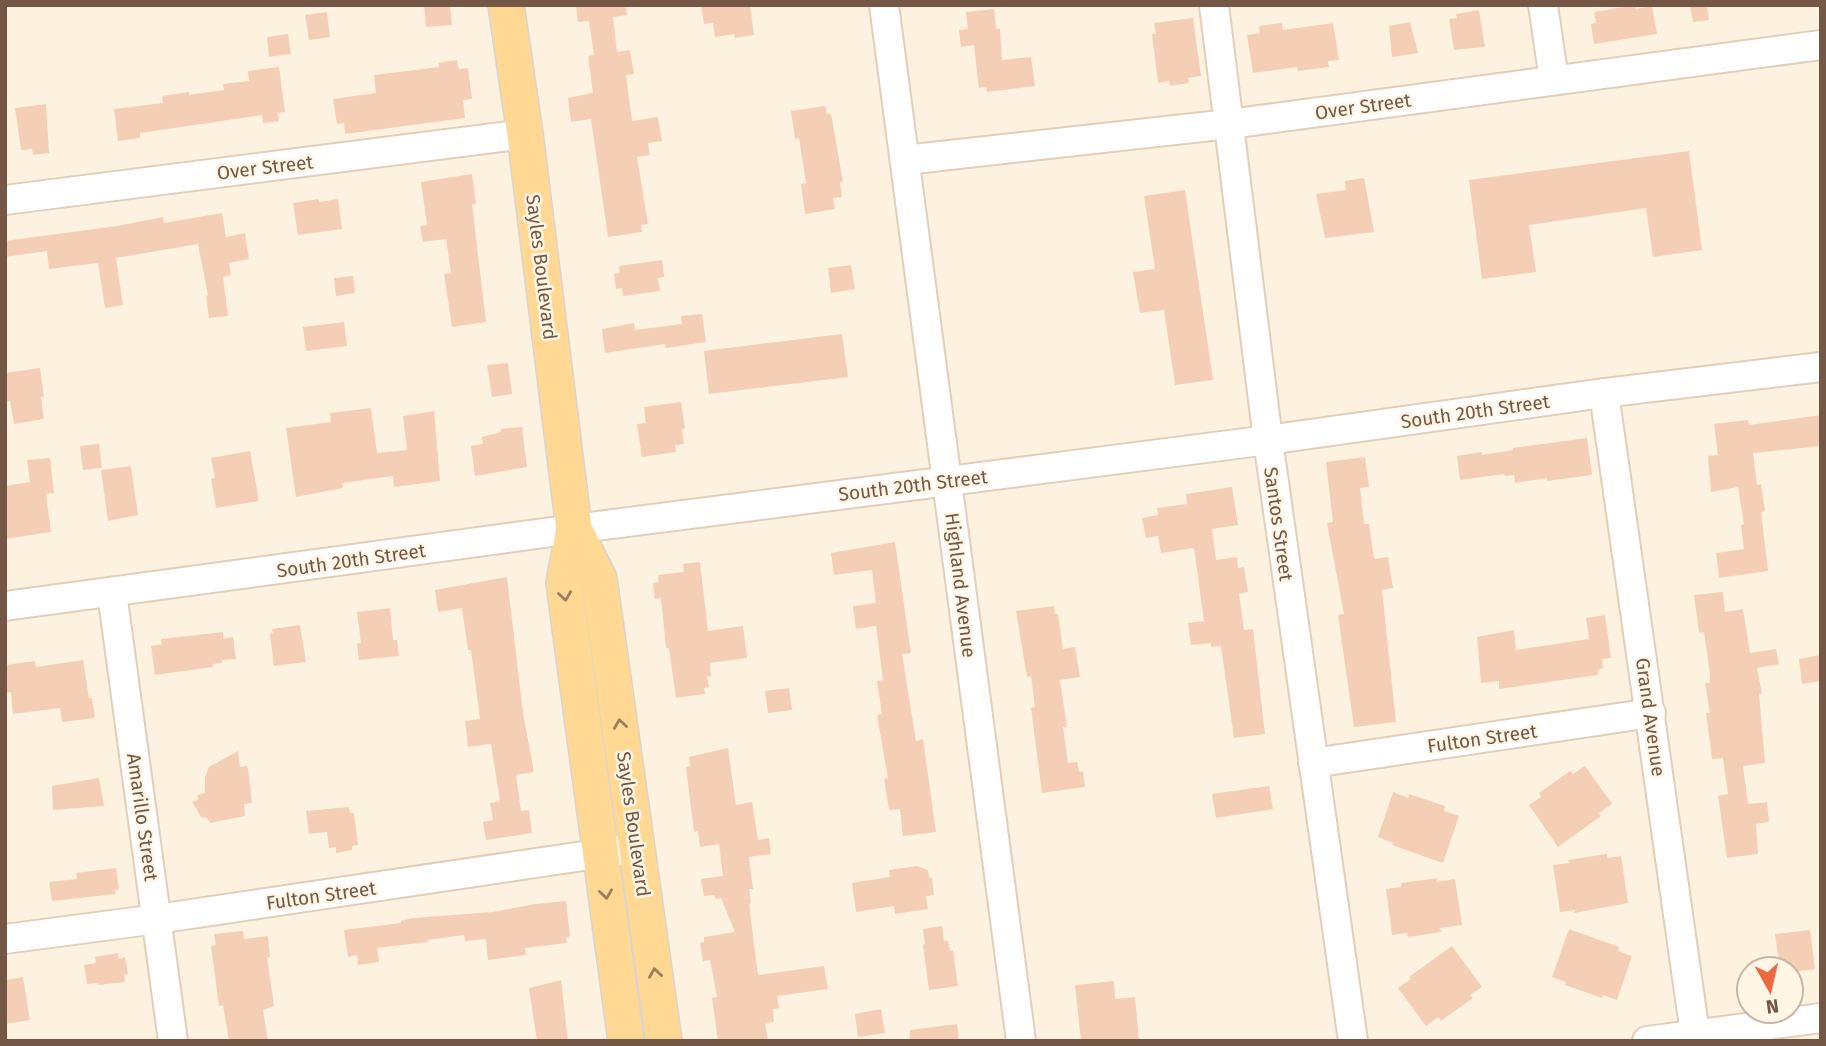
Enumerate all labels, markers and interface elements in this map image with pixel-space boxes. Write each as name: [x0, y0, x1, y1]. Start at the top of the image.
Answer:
street label: Over Street: [1314, 88, 1413, 125]
street label: Over Street: [216, 150, 315, 185]
street label: Sayles Boulevard: [521, 193, 562, 341]
street label: South 20th Street: [1399, 390, 1551, 433]
street label: South 20th Street: [837, 465, 989, 506]
street label: Santos Street: [1259, 466, 1298, 583]
street label: Highland Avenue: [940, 511, 981, 659]
street label: South 20th Street: [275, 539, 427, 582]
one-way arrow: [558, 590, 573, 602]
street label: Grand Avenue: [1631, 656, 1670, 778]
one-way arrow: [612, 718, 627, 730]
street label: Fulton Street: [1426, 719, 1539, 758]
street label: Sayles Boulevard: [612, 750, 655, 898]
street label: Amarillo Street: [122, 752, 163, 883]
street label: Fulton Street: [265, 876, 378, 915]
one-way arrow: [599, 888, 614, 900]
north arrow: [1735, 955, 1805, 1025]
one-way arrow: [647, 967, 662, 979]
text: N: [1764, 994, 1780, 1019]

